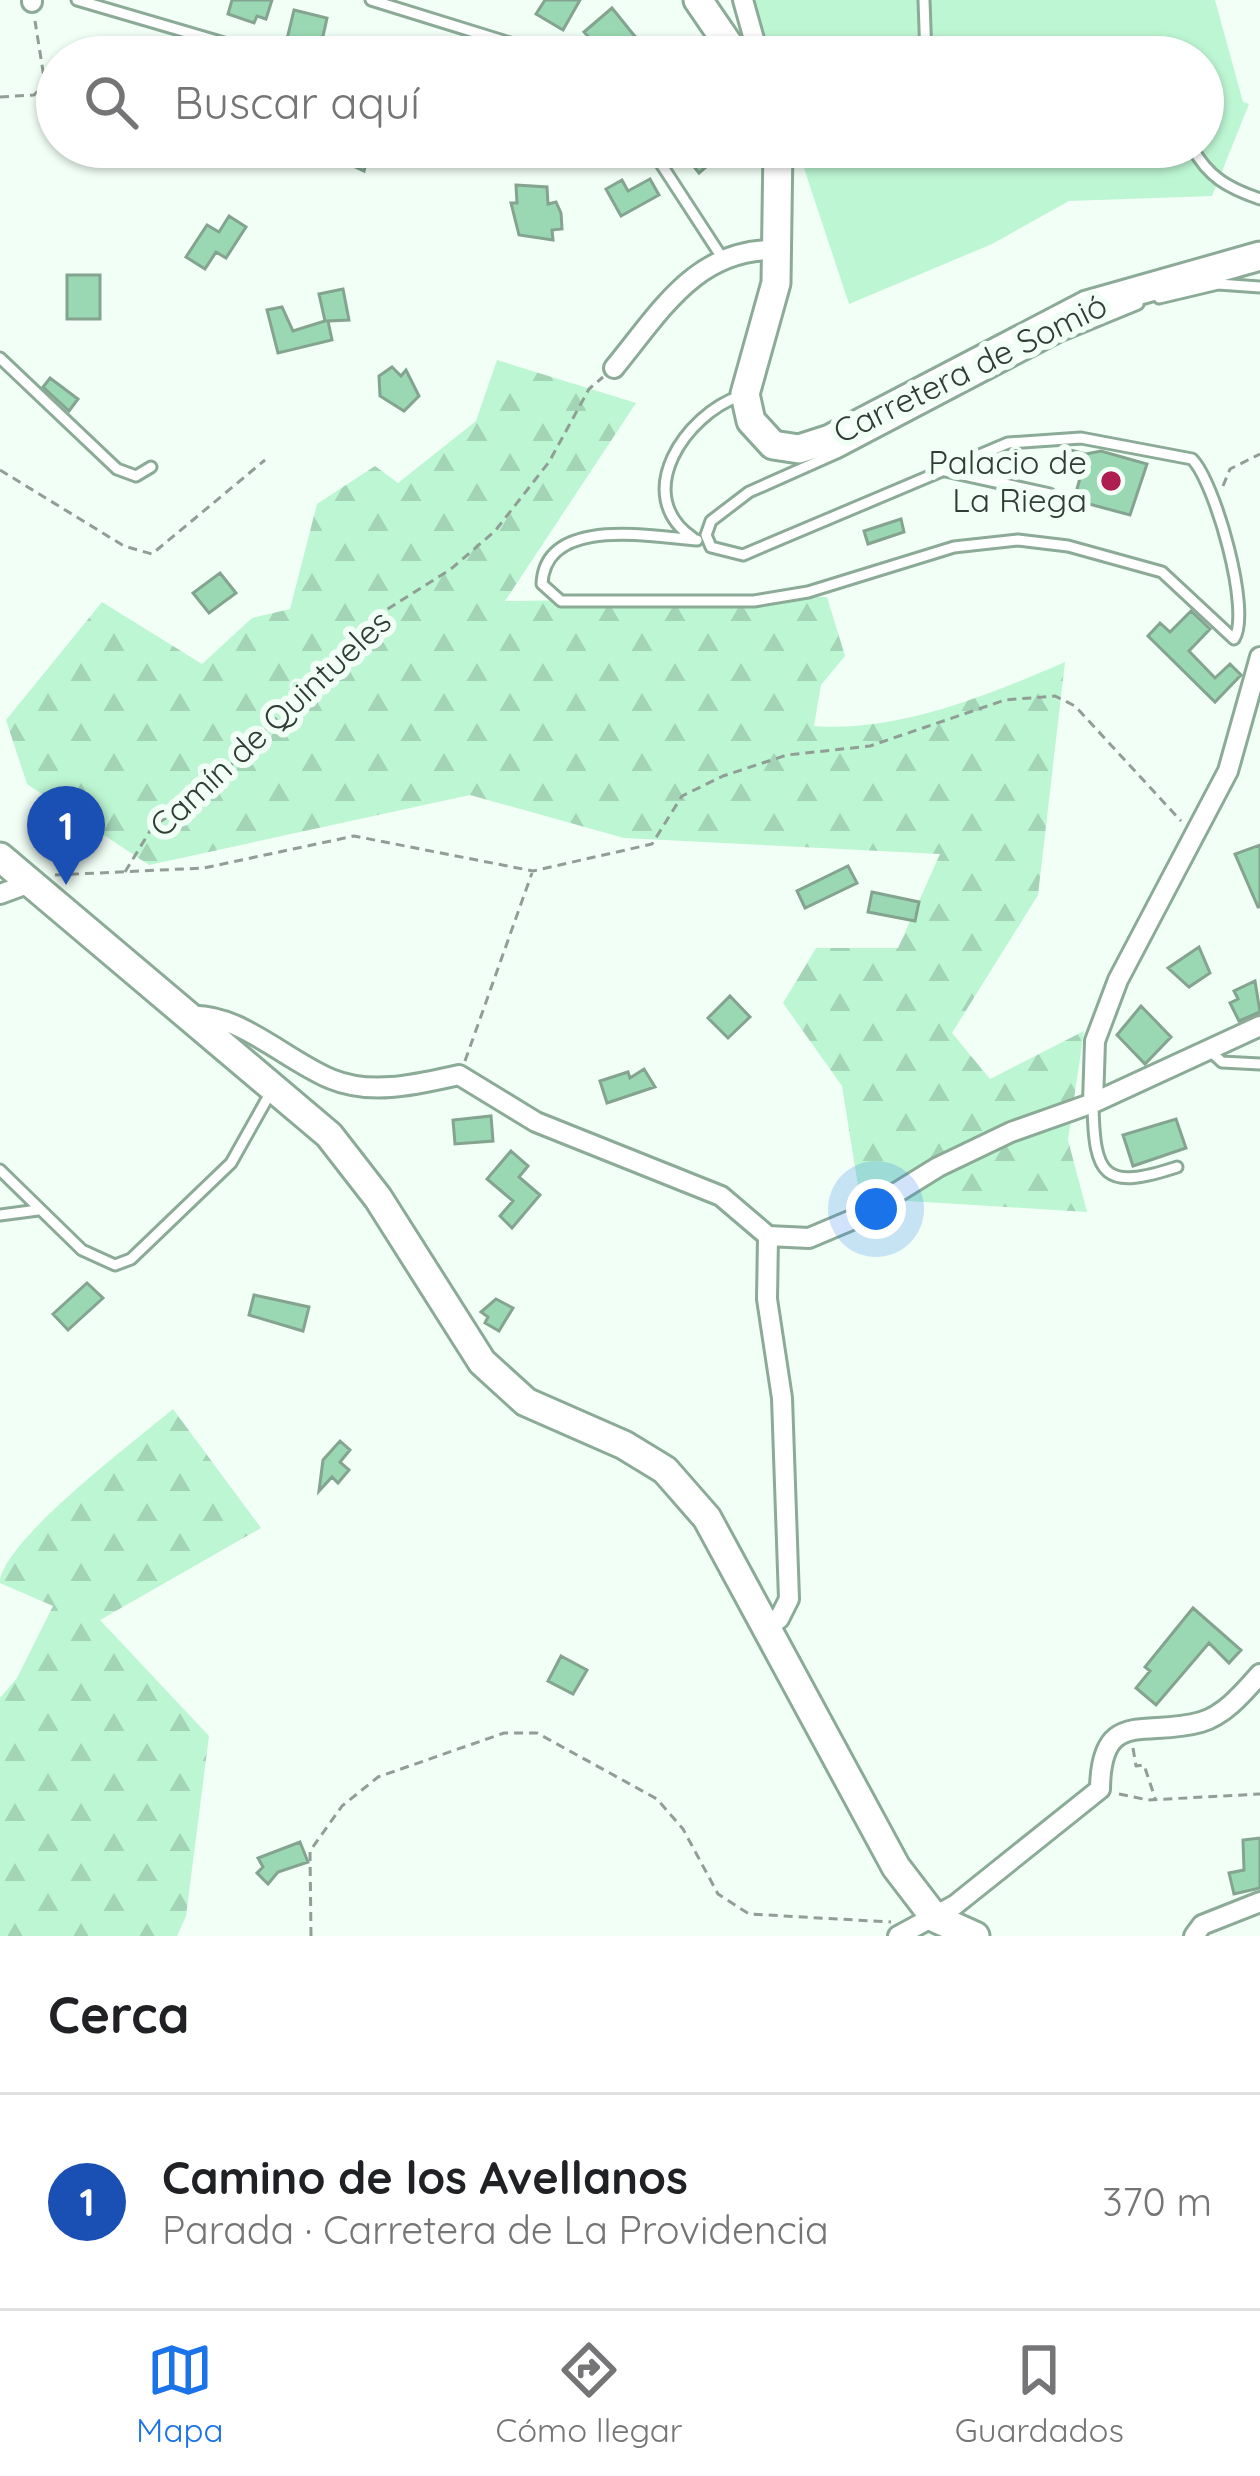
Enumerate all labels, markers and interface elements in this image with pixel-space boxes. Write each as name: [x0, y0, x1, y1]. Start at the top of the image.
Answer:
search box: [36, 36, 1224, 168]
icon: search: [78, 69, 144, 135]
text: Buscar aquí: [174, 74, 420, 130]
street label: Carretera de Somió: [826, 284, 1113, 452]
place label: Palacio de La Riega: [928, 441, 1087, 520]
marker: Palacio de La Riega: [1098, 468, 1124, 494]
street label: Camín de Quintueles: [141, 600, 399, 845]
pin: 1: [27, 786, 105, 885]
your location: [846, 1179, 906, 1239]
text: Cerca: [48, 1982, 190, 2046]
text: Camino de los Avellanos: [162, 2149, 688, 2205]
text: 1: [79, 2177, 95, 2226]
text: 370 m: [1102, 2177, 1212, 2226]
text: Parada · Carretera de La Providencia: [162, 2205, 829, 2254]
tab: Mapa: [136, 2337, 223, 2450]
tab: Cómo llegar: [496, 2337, 683, 2450]
tab: Guardados: [955, 2337, 1124, 2450]

